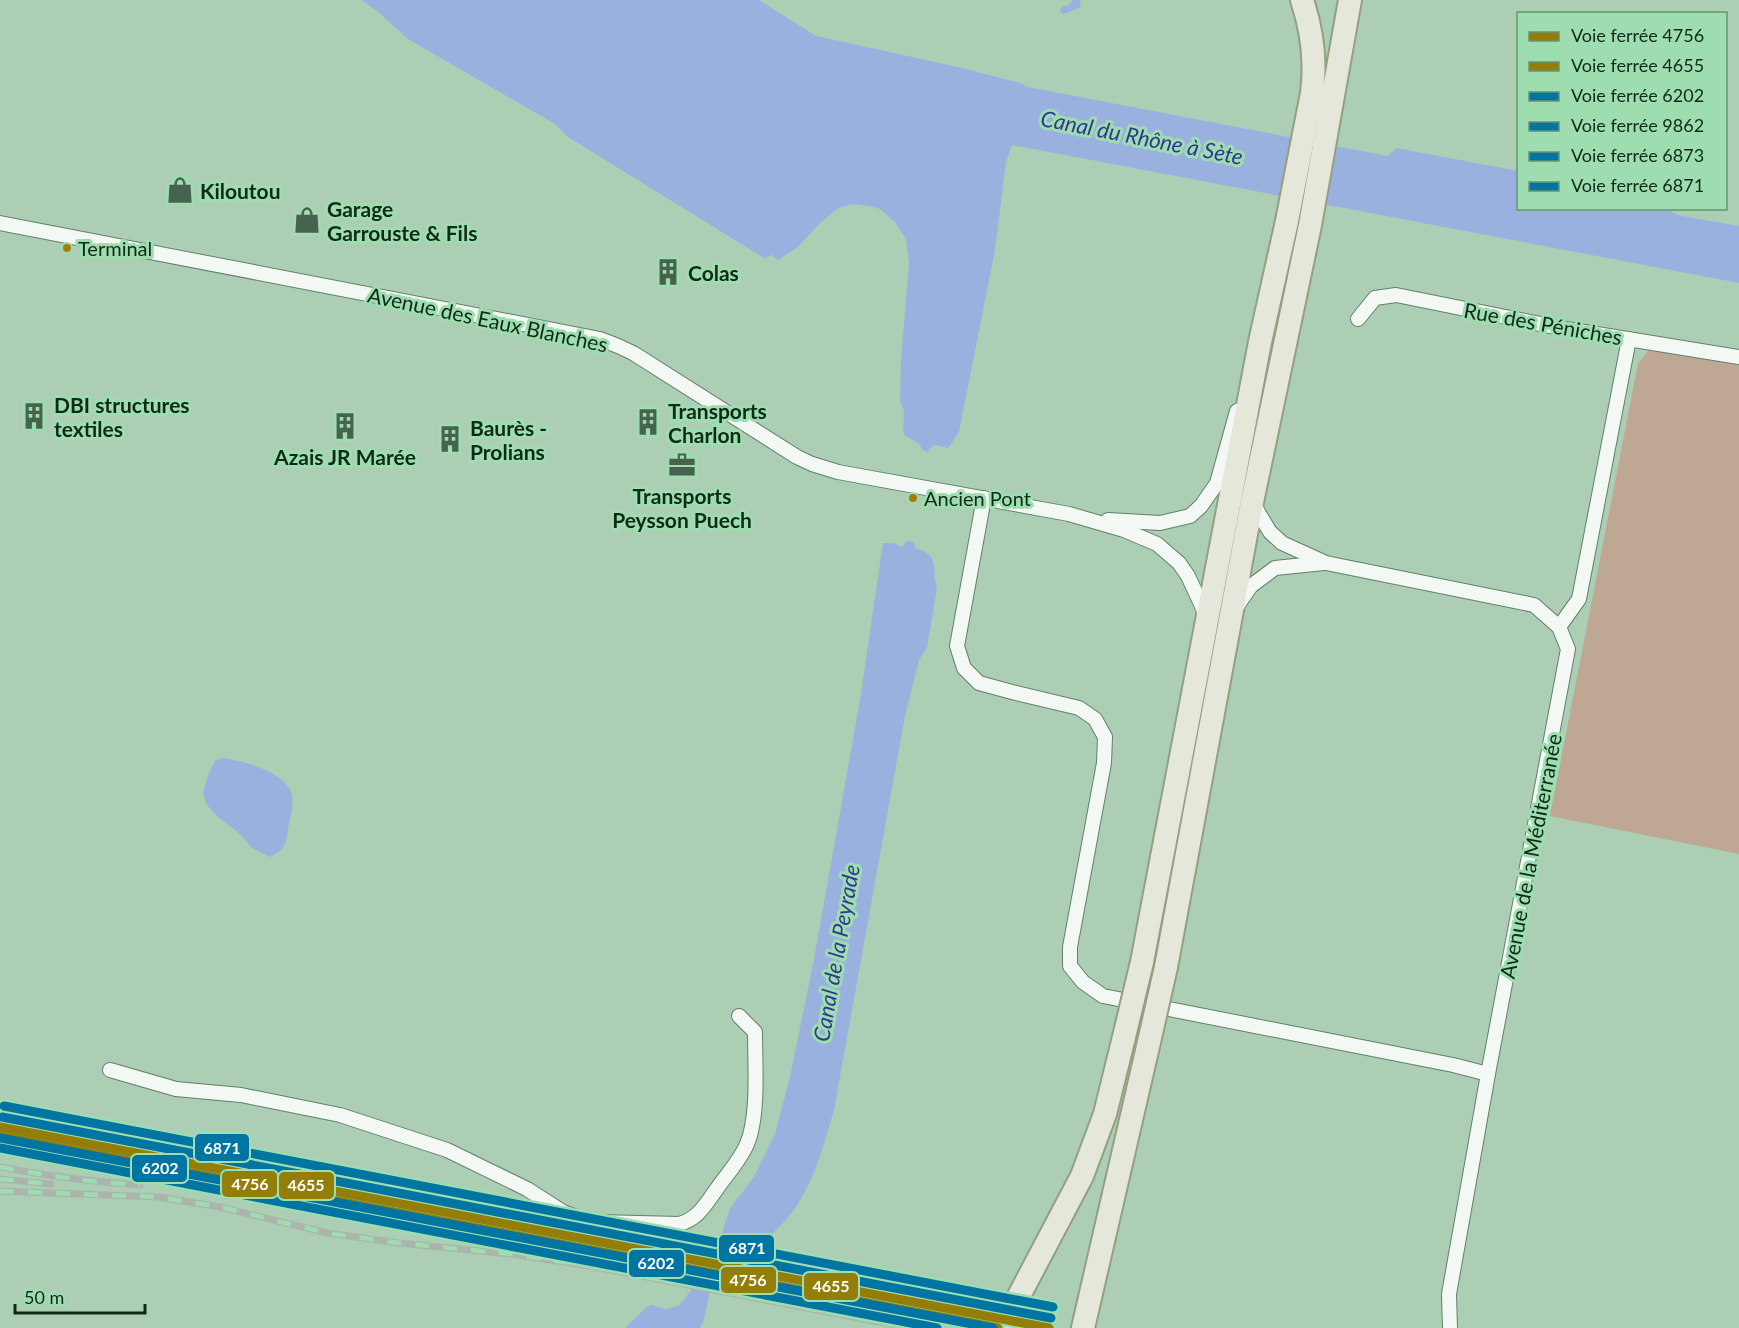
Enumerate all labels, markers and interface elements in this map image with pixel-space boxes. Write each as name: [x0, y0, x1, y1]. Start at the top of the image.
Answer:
legend: [1517, 12, 1727, 210]
text: Voie ferrée 4756: [1571, 24, 1704, 46]
text: Voie ferrée 4655: [1571, 54, 1704, 76]
text: Voie ferrée 6202: [1571, 84, 1704, 106]
water label: Canal du Rhône à Sète: [1039, 104, 1245, 170]
text: Voie ferrée 9862: [1571, 114, 1704, 136]
text: Voie ferrée 6873: [1571, 144, 1704, 166]
text: Voie ferrée 6871: [1571, 174, 1704, 196]
shop icon: Kiloutou: [165, 175, 195, 205]
place label: Kiloutou: [200, 178, 281, 203]
place label: Garage Garrouste & Fils: [327, 196, 477, 245]
shop icon: Garage Garrouste & Fils: [292, 205, 322, 235]
place label: Terminal: [78, 236, 152, 260]
marker: Terminal: [61, 242, 73, 254]
building icon: Colas: [653, 257, 683, 287]
place label: Colas: [688, 260, 739, 285]
street label: Avenue des Eaux Blanches: [366, 281, 610, 357]
street label: Rue des Péniches: [1462, 297, 1624, 349]
place label: DBI structures textiles: [54, 392, 190, 441]
place label: Transports Charlon: [668, 398, 767, 447]
building icon: DBI structures textiles: [19, 401, 49, 431]
building icon: Transports Charlon: [633, 407, 663, 437]
building icon: Azais JR Marée: [330, 411, 360, 441]
place label: Baurès - Prolians: [470, 415, 547, 464]
building icon: Baurès - Prolians: [435, 424, 465, 454]
place label: Azais JR Marée: [273, 444, 416, 469]
office icon: Transports Peysson Puech: [667, 450, 697, 480]
place label: Transports Peysson Puech: [612, 483, 752, 532]
place label: Ancien Pont: [924, 486, 1031, 510]
marker: Ancien Pont: [907, 492, 919, 504]
street label: Avenue de la Méditerranée: [1494, 731, 1566, 981]
water label: Canal de la Peyrade: [807, 862, 865, 1044]
line badge: 6871: [194, 1133, 250, 1162]
text: 6871: [203, 1138, 241, 1157]
line badge: 6202: [131, 1154, 188, 1183]
text: 6202: [141, 1158, 179, 1177]
line badge: 4756: [221, 1170, 278, 1198]
line badge: 4655: [278, 1171, 335, 1200]
text: 4756: [231, 1174, 269, 1193]
text: 4655: [287, 1175, 325, 1194]
line badge: 6871: [718, 1234, 775, 1263]
text: 6871: [728, 1238, 766, 1257]
line badge: 6202: [628, 1249, 685, 1278]
text: 6202: [637, 1253, 675, 1272]
line badge: 4756: [720, 1266, 777, 1294]
text: 4756: [729, 1270, 767, 1289]
line badge: 4655: [803, 1272, 859, 1301]
text: 4655: [812, 1276, 850, 1295]
scale bar: [15, 1277, 146, 1315]
text: 50 m: [24, 1286, 64, 1308]

